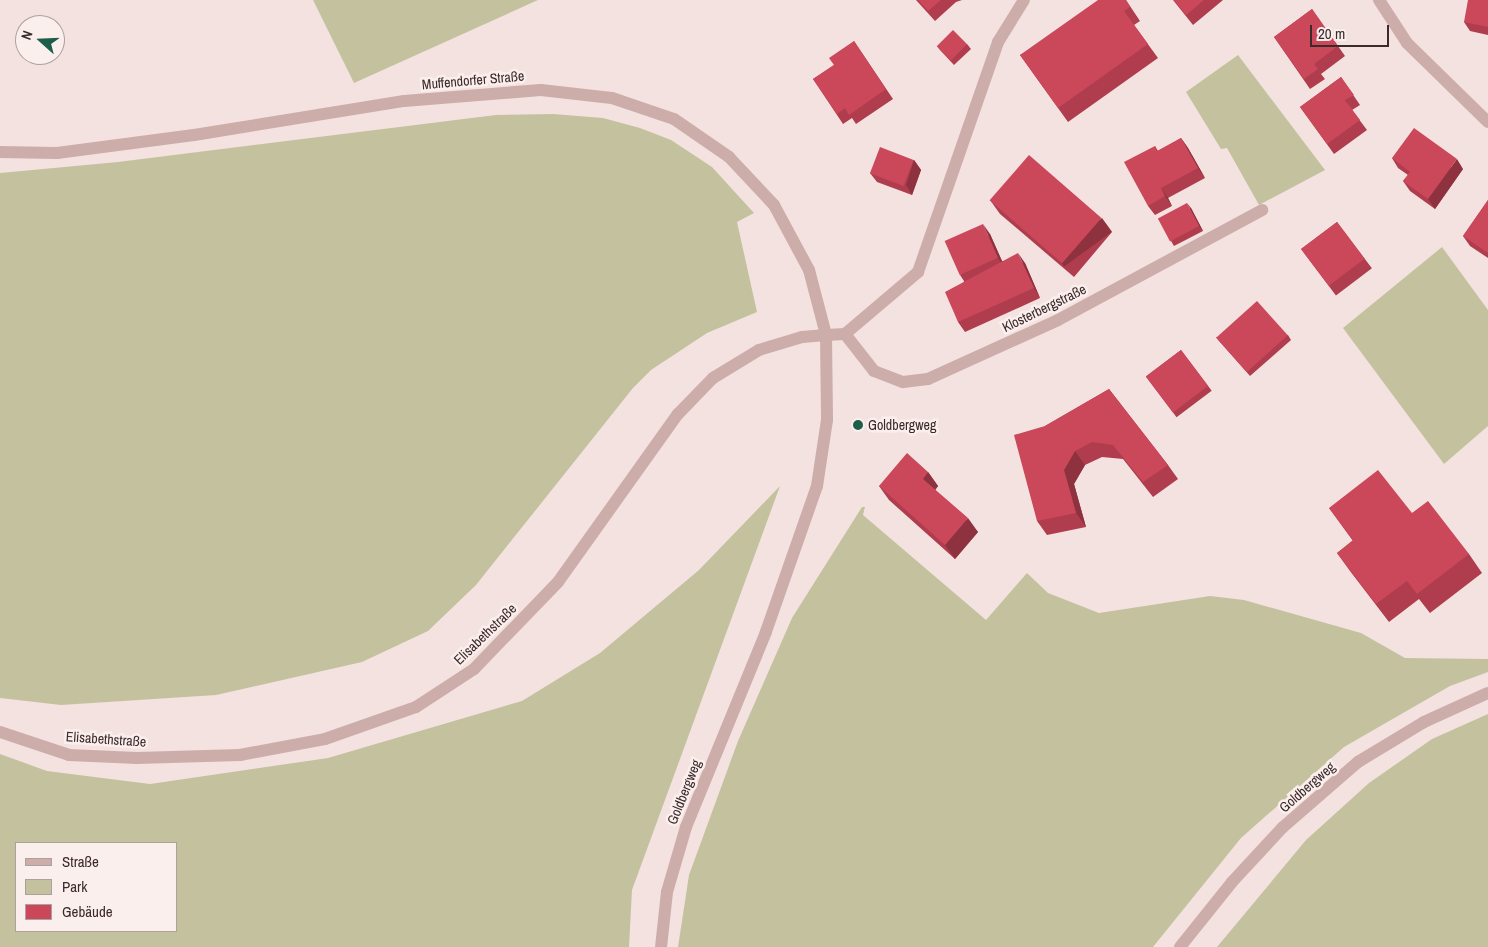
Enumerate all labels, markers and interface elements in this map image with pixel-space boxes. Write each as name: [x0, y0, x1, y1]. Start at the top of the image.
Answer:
north arrow: [15, 15, 65, 65]
scale bar: [1313, 15, 1392, 47]
text: 20 m: [1318, 23, 1345, 44]
text: N: [17, 28, 37, 42]
street label: Muffendorfer Straße: [421, 67, 525, 93]
street label: Klosterbergstraße: [999, 280, 1089, 336]
place label: Goldbergweg: [868, 417, 936, 433]
marker: Goldbergweg: [852, 419, 864, 431]
street label: Elisabethstraße: [450, 600, 520, 668]
street label: Elisabethstraße: [65, 728, 147, 750]
street label: Goldbergweg: [663, 757, 705, 827]
street label: Goldbergweg: [1276, 758, 1338, 816]
legend: [15, 842, 178, 932]
text: Straße: [62, 851, 99, 872]
text: Park: [62, 876, 87, 897]
text: Gebäude: [62, 901, 113, 922]

